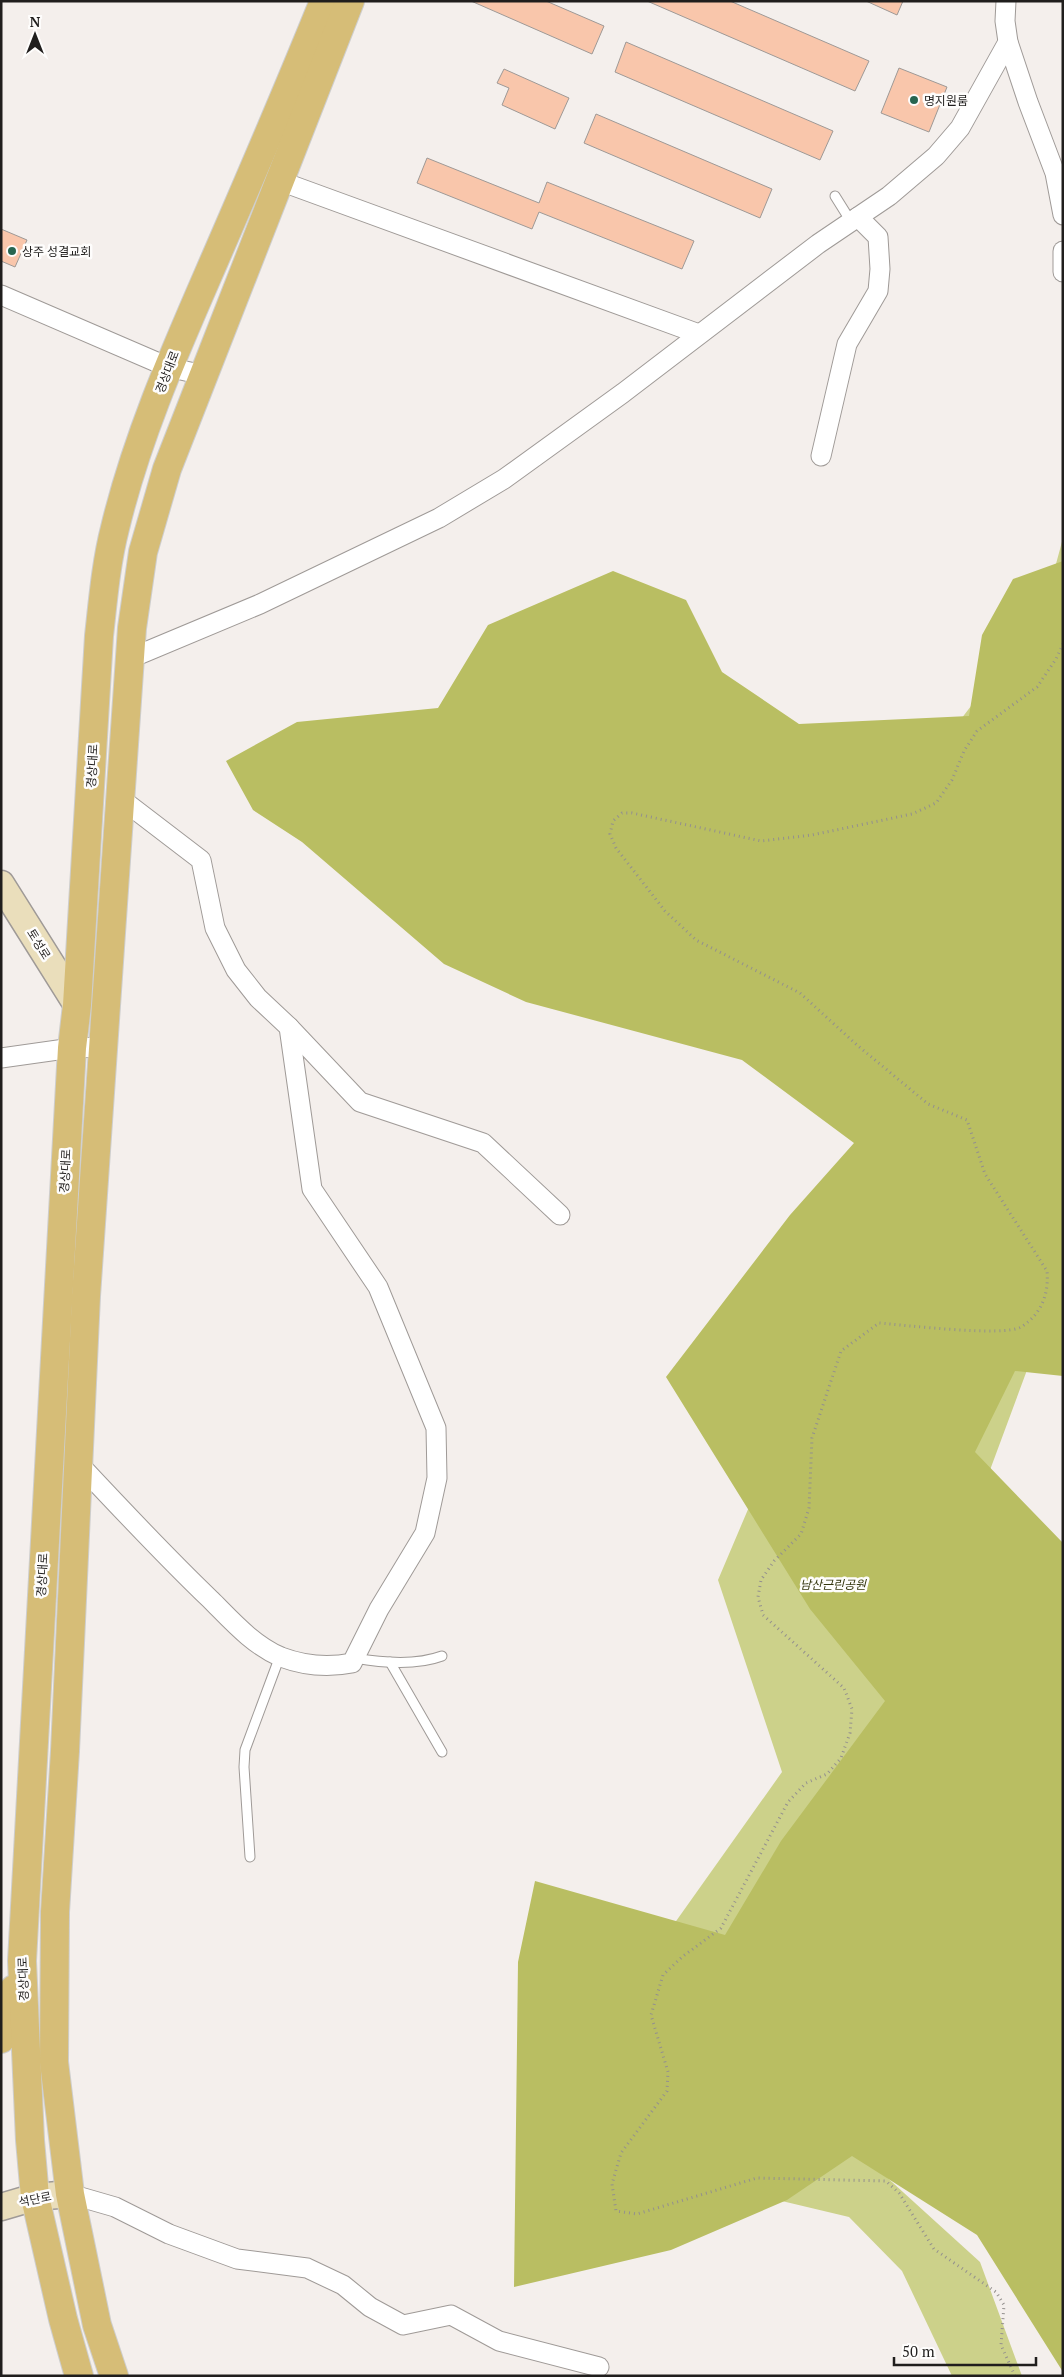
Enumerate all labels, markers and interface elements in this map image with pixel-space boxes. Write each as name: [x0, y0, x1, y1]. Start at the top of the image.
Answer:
north arrow: [10, 10, 60, 60]
text: N: [30, 12, 41, 31]
place label: 명지원룸: [924, 93, 968, 108]
marker: 명지원룸: [908, 94, 920, 106]
place label: 상주 성결교회: [22, 244, 91, 259]
marker: 상주 성결교회: [6, 245, 18, 257]
street label: 경상대로: [152, 349, 182, 395]
street label: 경상대로: [83, 744, 101, 788]
street label: 토성로: [24, 926, 54, 962]
street label: 경상대로: [56, 1149, 74, 1193]
street label: 경상대로: [33, 1553, 51, 1597]
park label: 남산근린공원: [800, 1577, 867, 1592]
street label: 경상대로: [15, 1957, 31, 2001]
street label: 석단로: [17, 2188, 53, 2210]
scale bar: [894, 2334, 1036, 2366]
text: 50 m: [902, 2341, 935, 2361]

